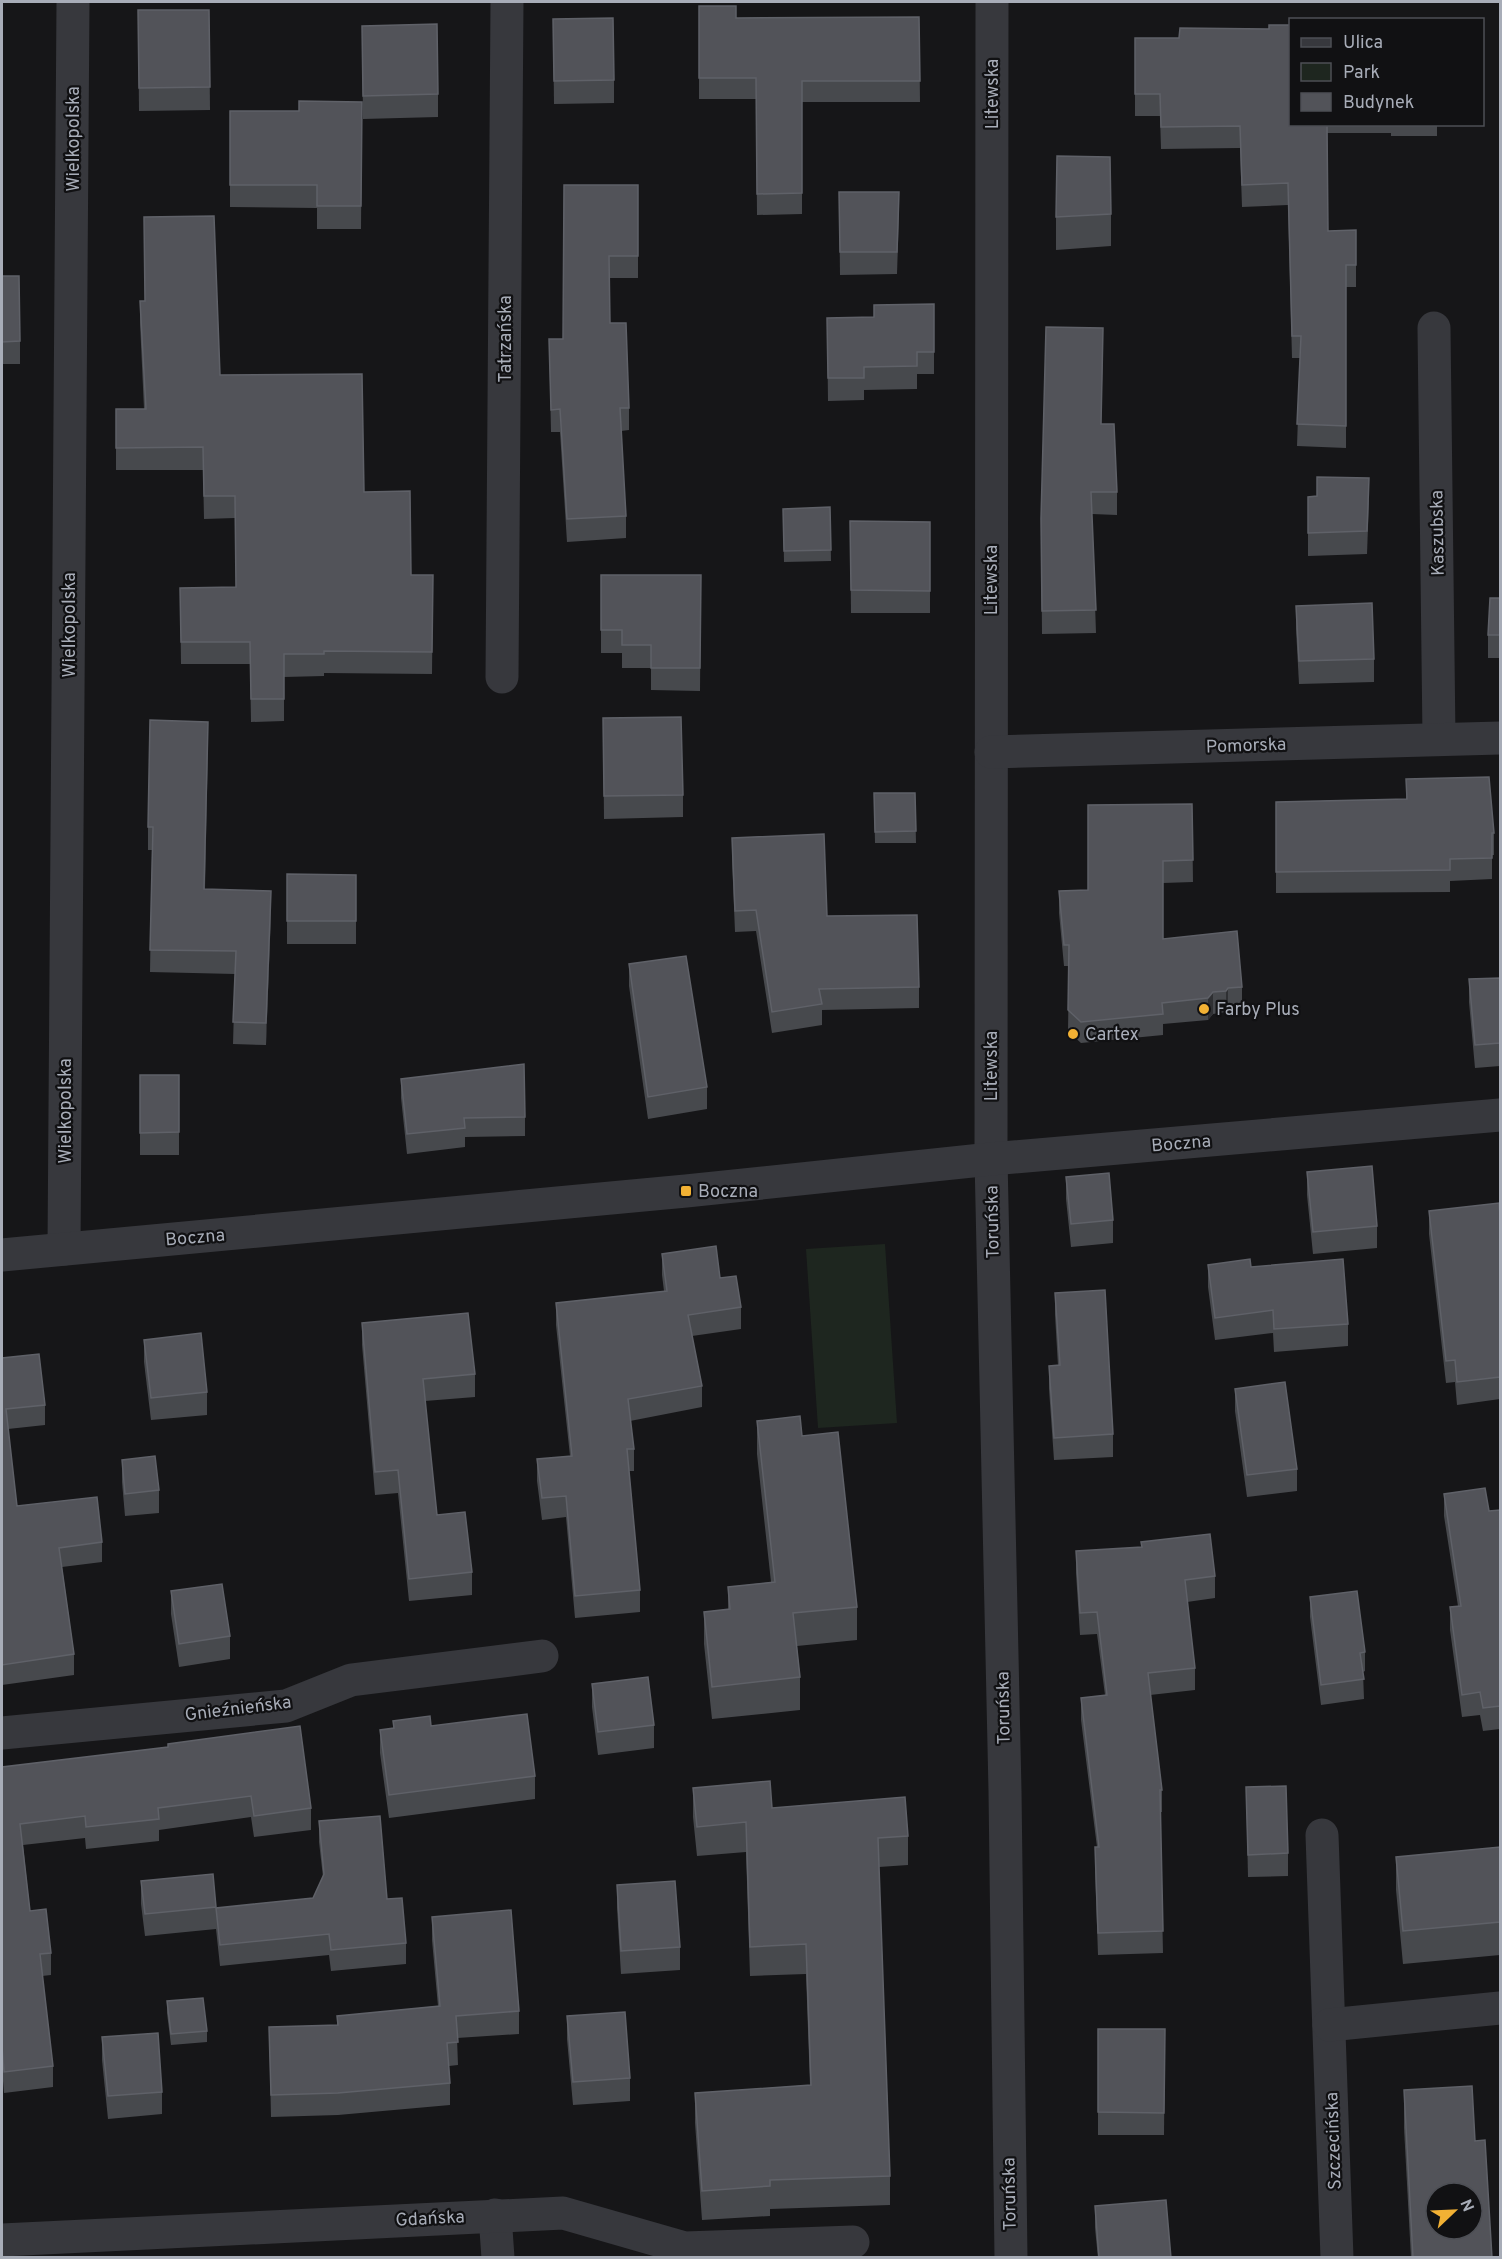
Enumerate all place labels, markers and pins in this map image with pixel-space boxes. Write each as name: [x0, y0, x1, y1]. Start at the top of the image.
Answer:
place label: Farby Plus: [1216, 999, 1300, 1022]
marker: Farby Plus: [1197, 1002, 1211, 1016]
place label: Cartex: [1085, 1024, 1139, 1047]
marker: Cartex: [1066, 1027, 1080, 1041]
place label: Boczna: [698, 1181, 758, 1204]
marker: Boczna: [679, 1184, 693, 1198]

